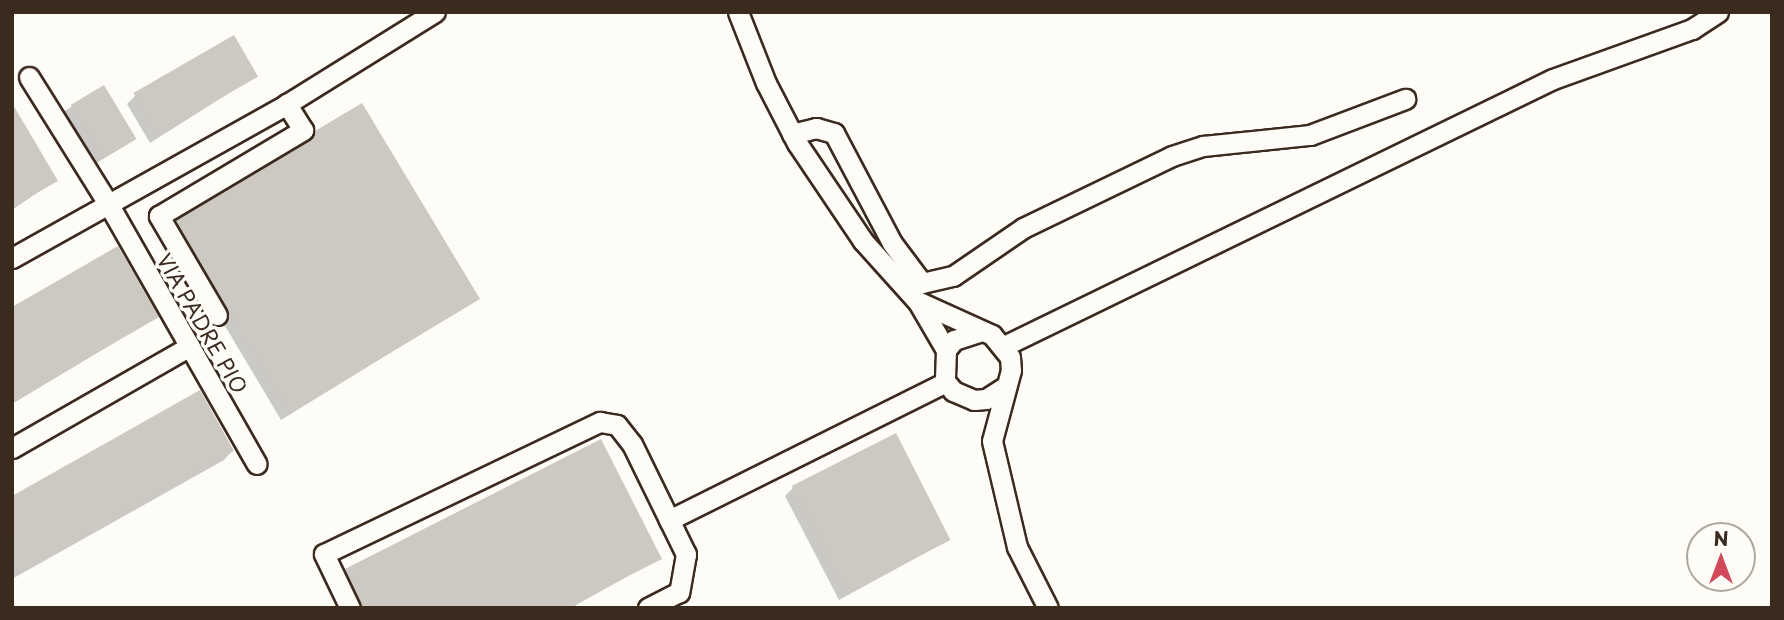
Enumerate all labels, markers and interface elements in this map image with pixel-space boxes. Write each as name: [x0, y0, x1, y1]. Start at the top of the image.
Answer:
street label: VIA PADRE PIO: [152, 247, 254, 399]
north arrow: [1686, 522, 1756, 592]
text: N: [1713, 524, 1729, 552]

